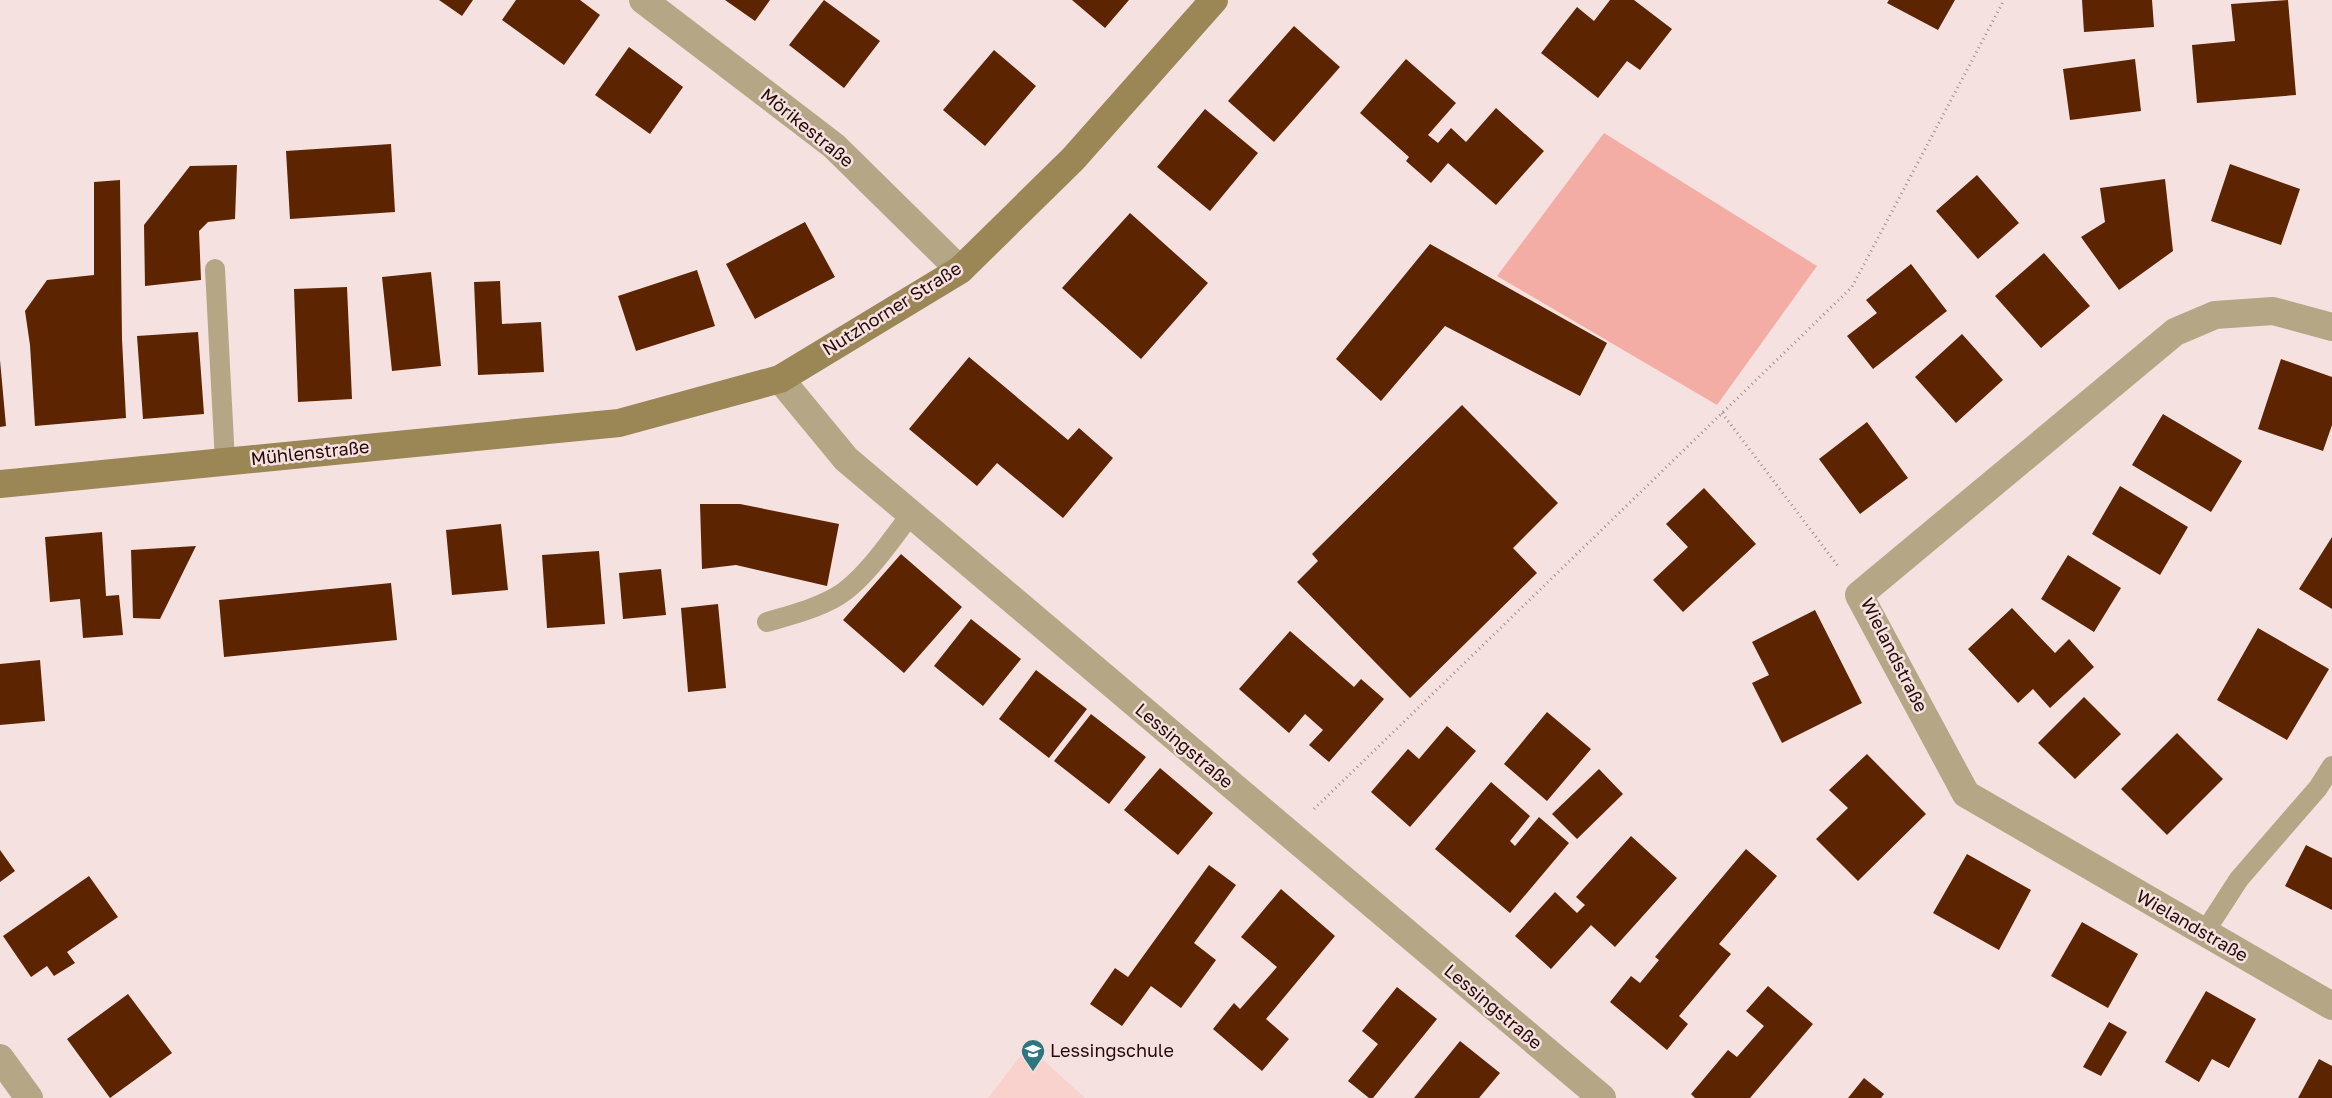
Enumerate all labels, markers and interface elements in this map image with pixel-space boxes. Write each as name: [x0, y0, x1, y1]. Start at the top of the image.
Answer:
street label: Mörikestraße: [757, 83, 858, 171]
street label: Nutzhorner Straße: [818, 257, 965, 360]
street label: Mühlenstraße: [249, 435, 370, 469]
street label: Wielandstraße: [1857, 594, 1933, 715]
street label: Lessingstraße: [1131, 698, 1238, 793]
street label: Wielandstraße: [2133, 884, 2252, 966]
street label: Lessingstraße: [1440, 959, 1547, 1054]
school or university icon: Lessingschule: [1020, 1038, 1046, 1072]
place label: Lessingschule: [1050, 1039, 1174, 1061]

